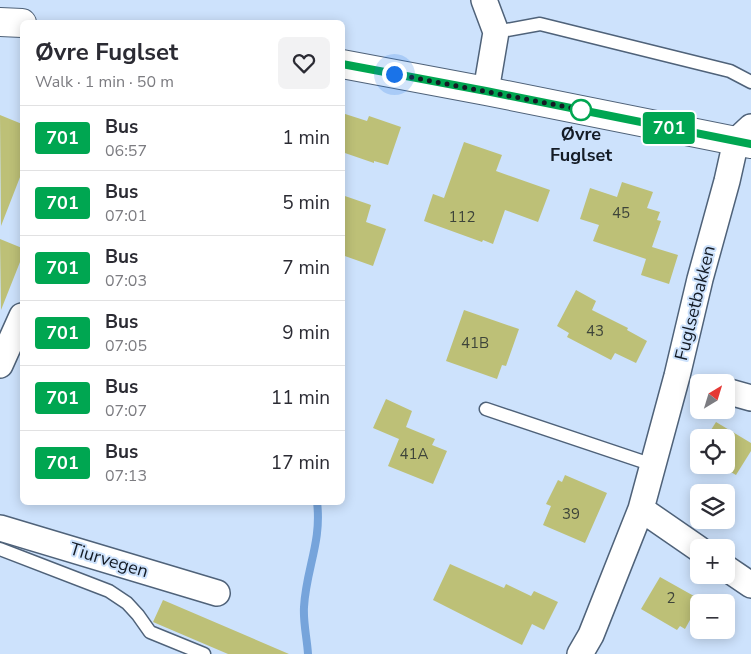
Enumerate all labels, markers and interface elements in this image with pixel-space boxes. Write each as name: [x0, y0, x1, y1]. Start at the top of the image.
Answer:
text: Øvre Fuglset: [35, 36, 178, 68]
button: heart: [278, 37, 330, 89]
your location: [382, 62, 407, 87]
text: Walk · 1 min · 50 m: [35, 71, 174, 93]
marker: Øvre Fuglset: [570, 99, 592, 121]
line badge: 701: [640, 112, 698, 144]
text: Bus: [105, 114, 138, 140]
text: 701: [653, 116, 685, 140]
place label: Øvre Fuglset: [550, 122, 612, 167]
text: 1 min: [282, 125, 330, 151]
text: 701: [46, 126, 79, 150]
text: 06:57: [105, 140, 147, 162]
text: Bus: [105, 179, 138, 205]
text: 5 min: [282, 190, 330, 216]
text: 701: [46, 191, 79, 215]
house number: 45: [612, 203, 630, 223]
text: 07:01: [105, 205, 147, 227]
house number: 112: [448, 207, 476, 227]
street label: Fuglsetbakken: [669, 243, 721, 363]
text: Bus: [105, 244, 138, 270]
text: 7 min: [282, 255, 330, 281]
text: 701: [46, 256, 79, 280]
text: 07:03: [105, 270, 147, 292]
text: Bus: [105, 309, 138, 335]
text: 9 min: [282, 320, 330, 346]
text: 701: [46, 321, 79, 345]
house number: 43: [586, 321, 604, 341]
house number: 41B: [461, 333, 489, 353]
text: 07:05: [105, 335, 147, 357]
text: Bus: [105, 374, 138, 400]
north arrow: [690, 374, 735, 419]
map controls: [690, 374, 735, 639]
text: 11 min: [271, 385, 330, 411]
text: 701: [46, 386, 79, 410]
text: 07:07: [105, 400, 147, 422]
button: locate: [690, 429, 735, 474]
text: Bus: [105, 439, 138, 465]
house number: 41A: [400, 444, 429, 464]
text: 17 min: [271, 450, 330, 476]
text: 701: [46, 451, 79, 475]
text: 07:13: [105, 465, 147, 487]
button: layers: [690, 484, 735, 529]
house number: 39: [562, 504, 580, 524]
street label: Tiurvegen: [67, 537, 151, 583]
button: +: [690, 539, 735, 584]
house number: 2: [666, 588, 676, 608]
button: −: [690, 594, 735, 639]

